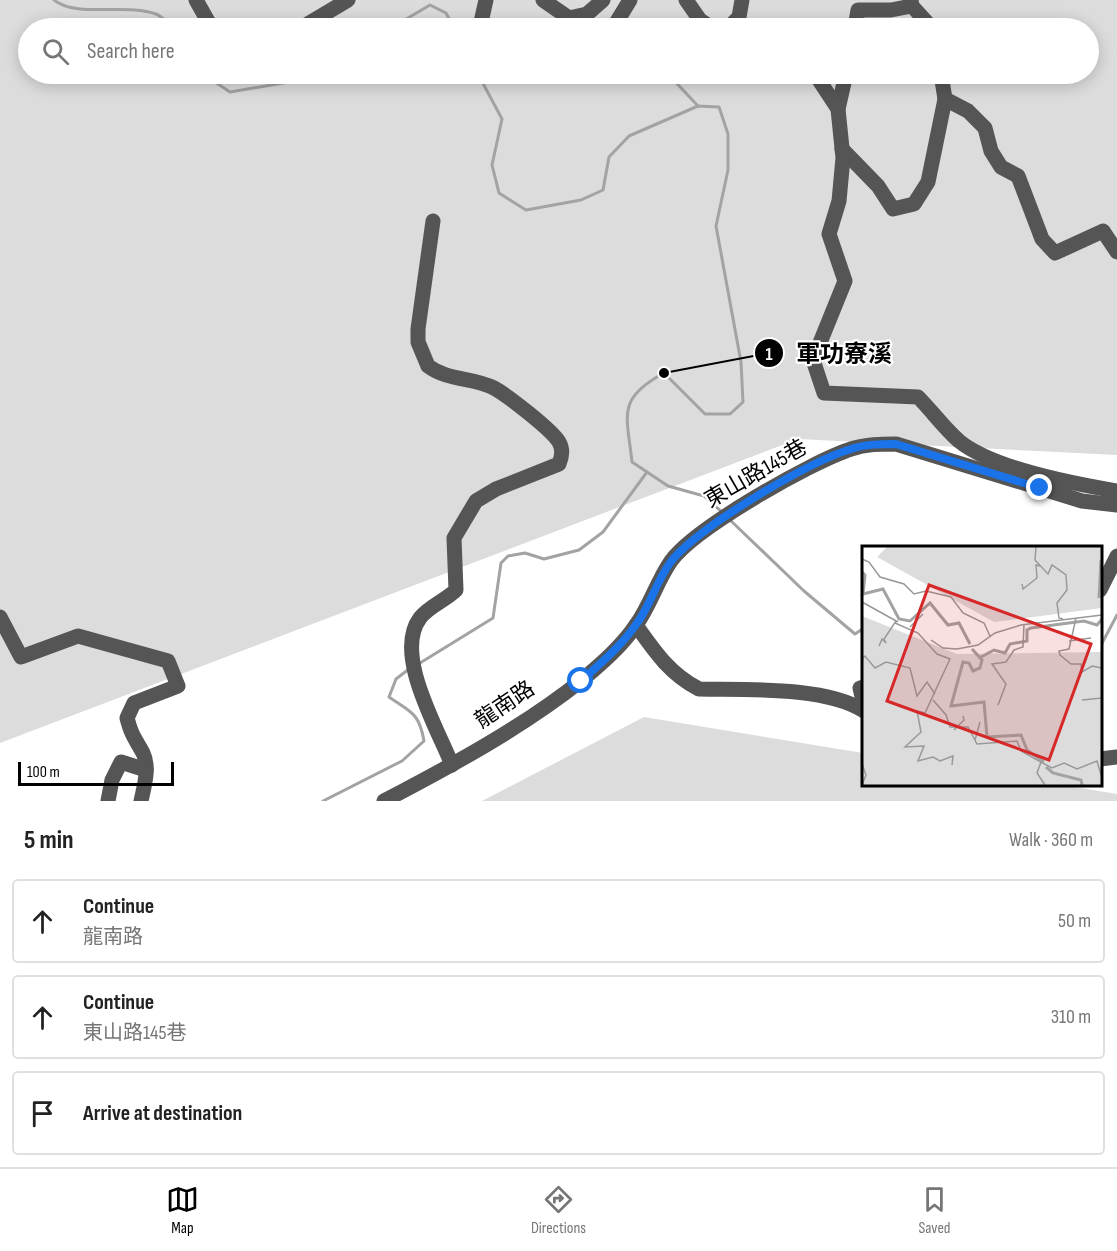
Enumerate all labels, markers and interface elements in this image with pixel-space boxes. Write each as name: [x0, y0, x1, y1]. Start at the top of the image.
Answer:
search box: [18, 18, 1099, 84]
icon: search: [39, 35, 72, 68]
text: Search here: [87, 38, 174, 65]
callout: 軍功寮溪: [754, 332, 904, 374]
text: 軍功寮溪: [796, 340, 892, 369]
text: 1: [765, 344, 773, 365]
street label: 東山路145巷: [700, 434, 812, 514]
route end: [1026, 474, 1052, 500]
inset map: [862, 546, 1102, 786]
route start: [567, 667, 593, 693]
street label: 龍南路: [470, 675, 540, 735]
scale bar: [18, 759, 174, 786]
text: 100 m: [27, 763, 60, 782]
text: 5 min: [24, 825, 74, 856]
text: Walk · 360 m: [1009, 828, 1093, 852]
text: Continue: [83, 893, 154, 920]
icon: ahead: [26, 905, 59, 938]
text: 50 m: [1058, 909, 1091, 933]
text: 龍南路: [83, 925, 143, 949]
text: Continue: [83, 989, 154, 1016]
icon: ahead: [26, 1001, 59, 1034]
text: 310 m: [1051, 1005, 1091, 1029]
text: 東山路145巷: [83, 1021, 186, 1045]
icon: arrive: [26, 1097, 59, 1130]
text: Arrive at destination: [83, 1100, 242, 1127]
tab: Map: [166, 1183, 199, 1238]
tab: Directions: [531, 1183, 586, 1238]
tab: Saved: [918, 1183, 951, 1238]

